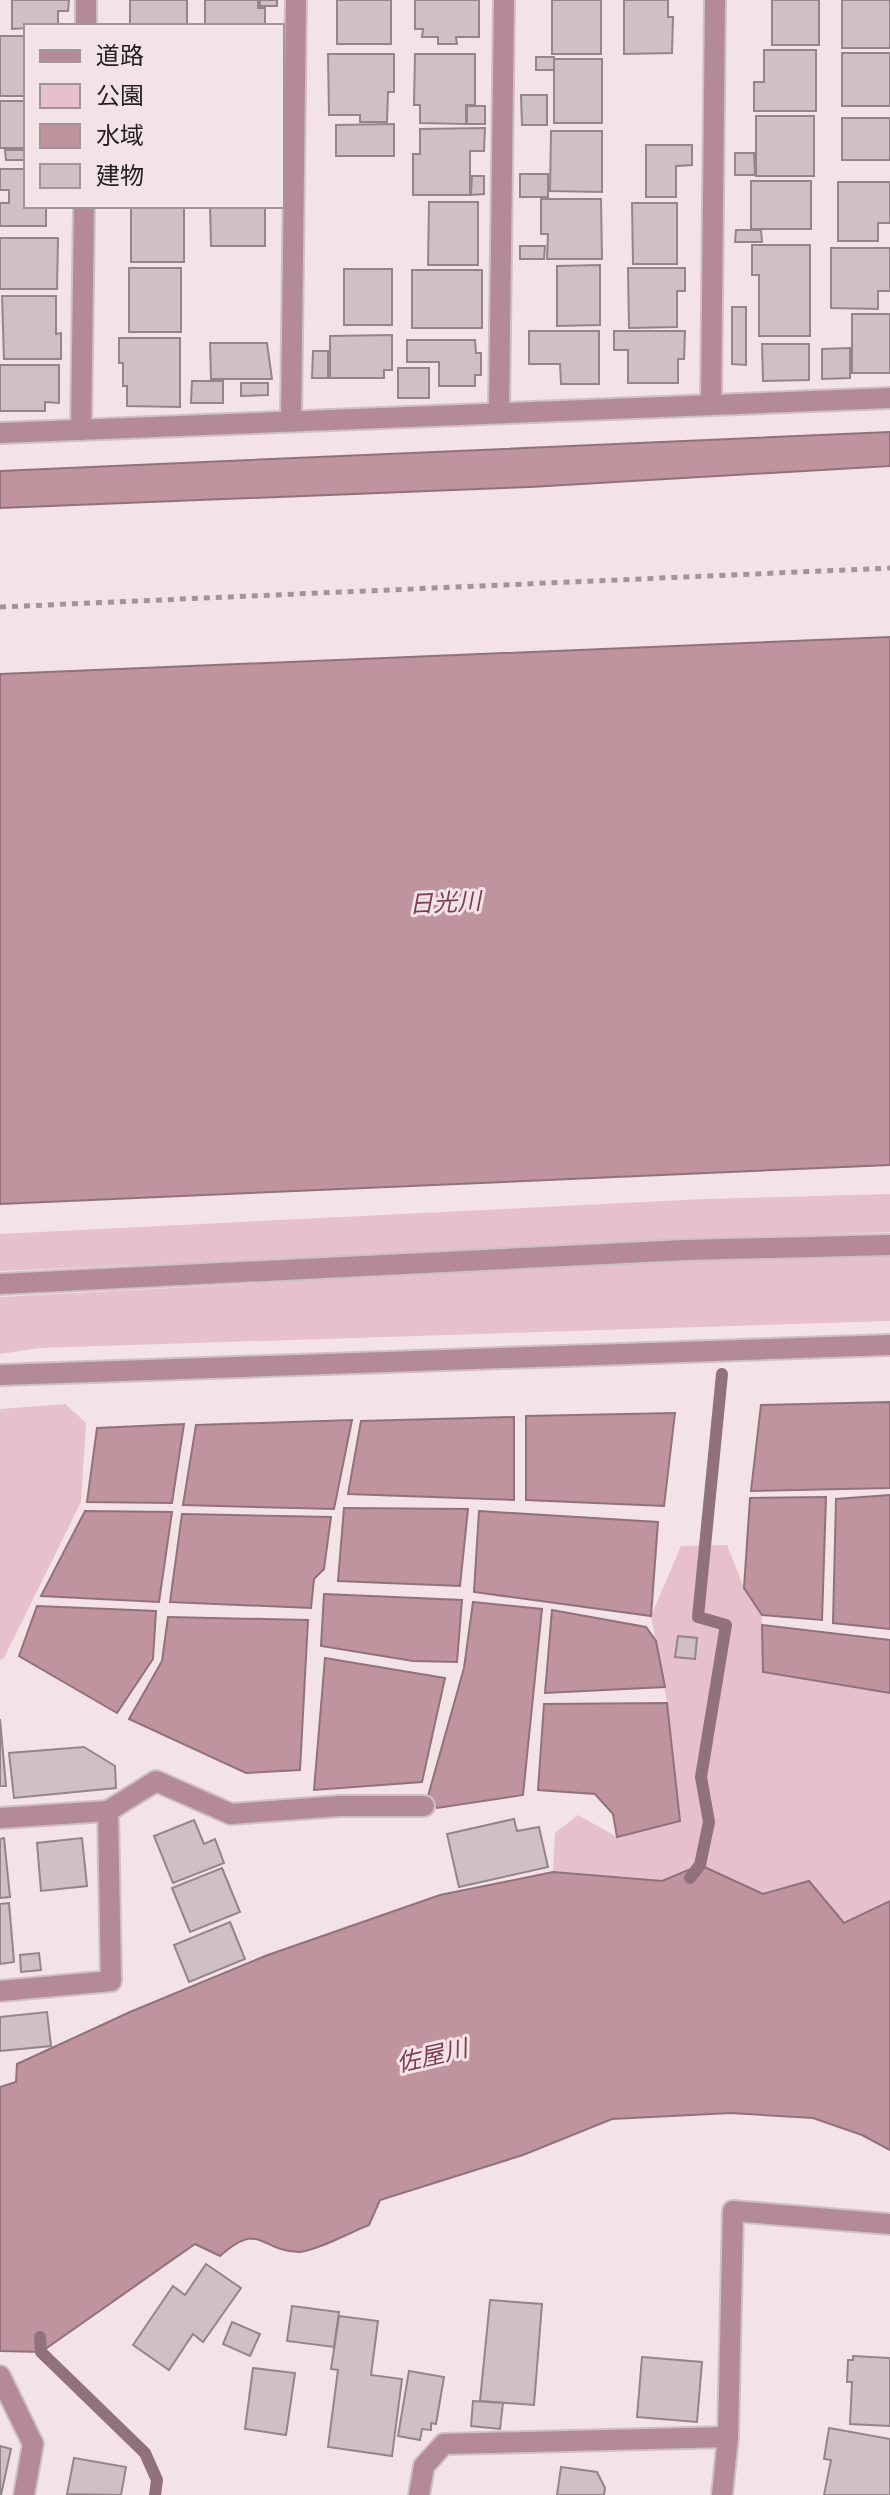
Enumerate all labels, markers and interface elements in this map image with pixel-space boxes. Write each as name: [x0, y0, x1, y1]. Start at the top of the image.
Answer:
legend: [24, 24, 284, 208]
text: 道路: [96, 42, 144, 69]
text: 公園: [96, 82, 144, 109]
text: 水域: [96, 122, 144, 149]
text: 建物: [96, 162, 144, 189]
water label: 日光川: [408, 887, 485, 918]
water label: 佐屋川: [394, 2034, 473, 2077]

